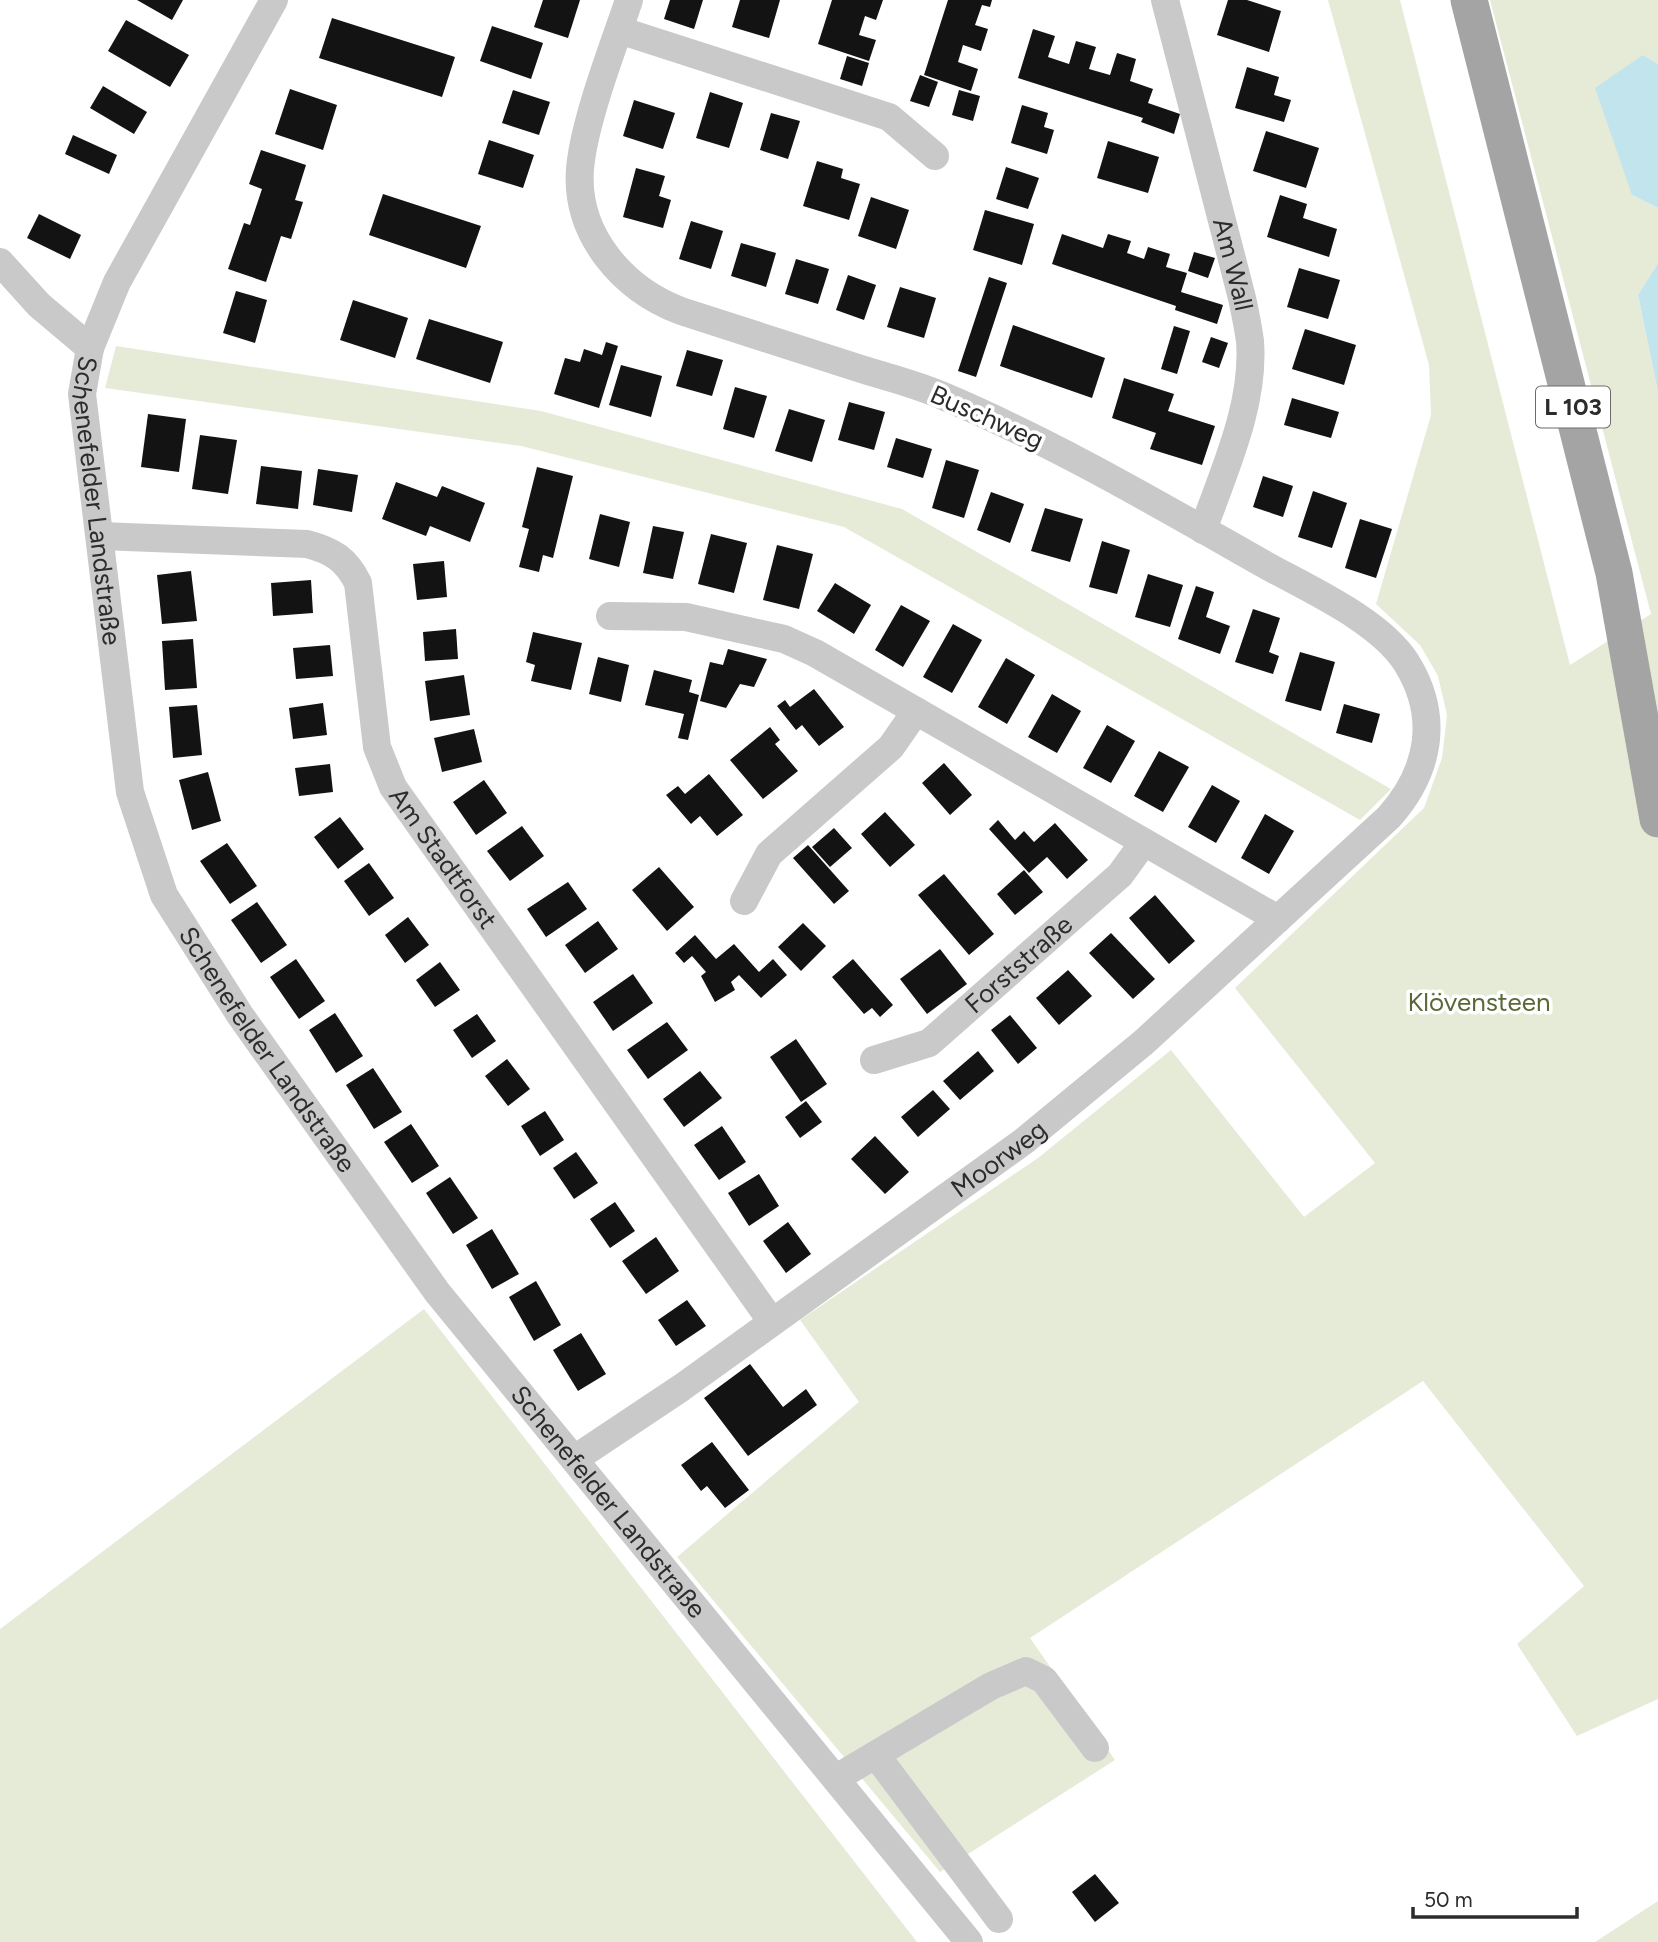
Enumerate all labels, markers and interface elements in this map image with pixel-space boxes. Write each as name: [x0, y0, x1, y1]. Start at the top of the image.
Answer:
street label: Am Wall: [1206, 214, 1260, 314]
street label: Schenefelder Landstraße: [65, 354, 128, 647]
street label: Buschweg: [925, 378, 1049, 456]
road number: L 103: [1536, 386, 1610, 428]
street label: Am Stadtforst: [382, 781, 504, 935]
street label: Forststraße: [958, 908, 1079, 1020]
street label: Schenefelder Landstraße: [172, 921, 363, 1179]
park label: Klövensteen: [1407, 986, 1551, 1018]
street label: Moorweg: [945, 1113, 1053, 1204]
street label: Schenefelder Landstraße: [504, 1379, 713, 1624]
scale bar: [1413, 1876, 1578, 1920]
text: 50 m: [1424, 1887, 1473, 1912]

